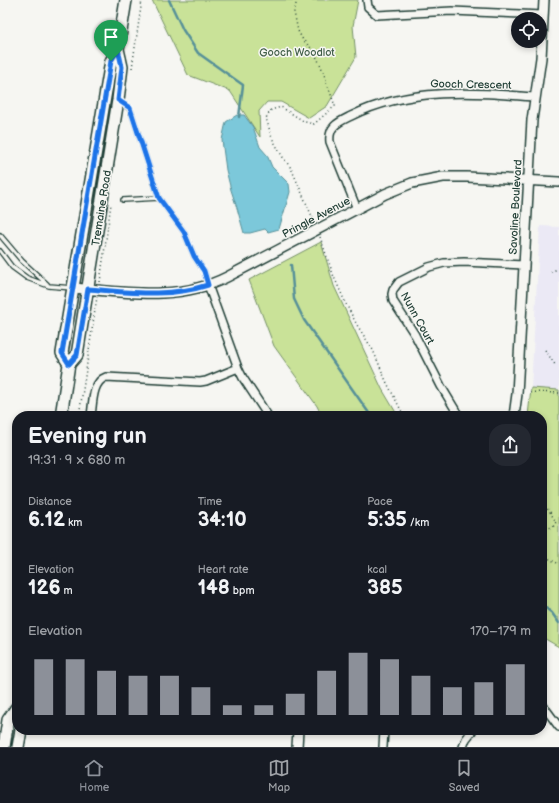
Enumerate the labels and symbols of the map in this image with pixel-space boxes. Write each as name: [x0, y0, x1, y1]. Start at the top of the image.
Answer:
pin: [94, 20, 128, 61]
park label: Gooch Woodlot: [259, 46, 335, 59]
street label: Gooch Crescent: [430, 77, 512, 92]
street label: Savoline Boulevard: [507, 159, 524, 255]
street label: Tremaine Road: [89, 169, 114, 247]
street label: Pringle Avenue: [280, 194, 353, 241]
street label: Nunn Court: [398, 290, 437, 347]

